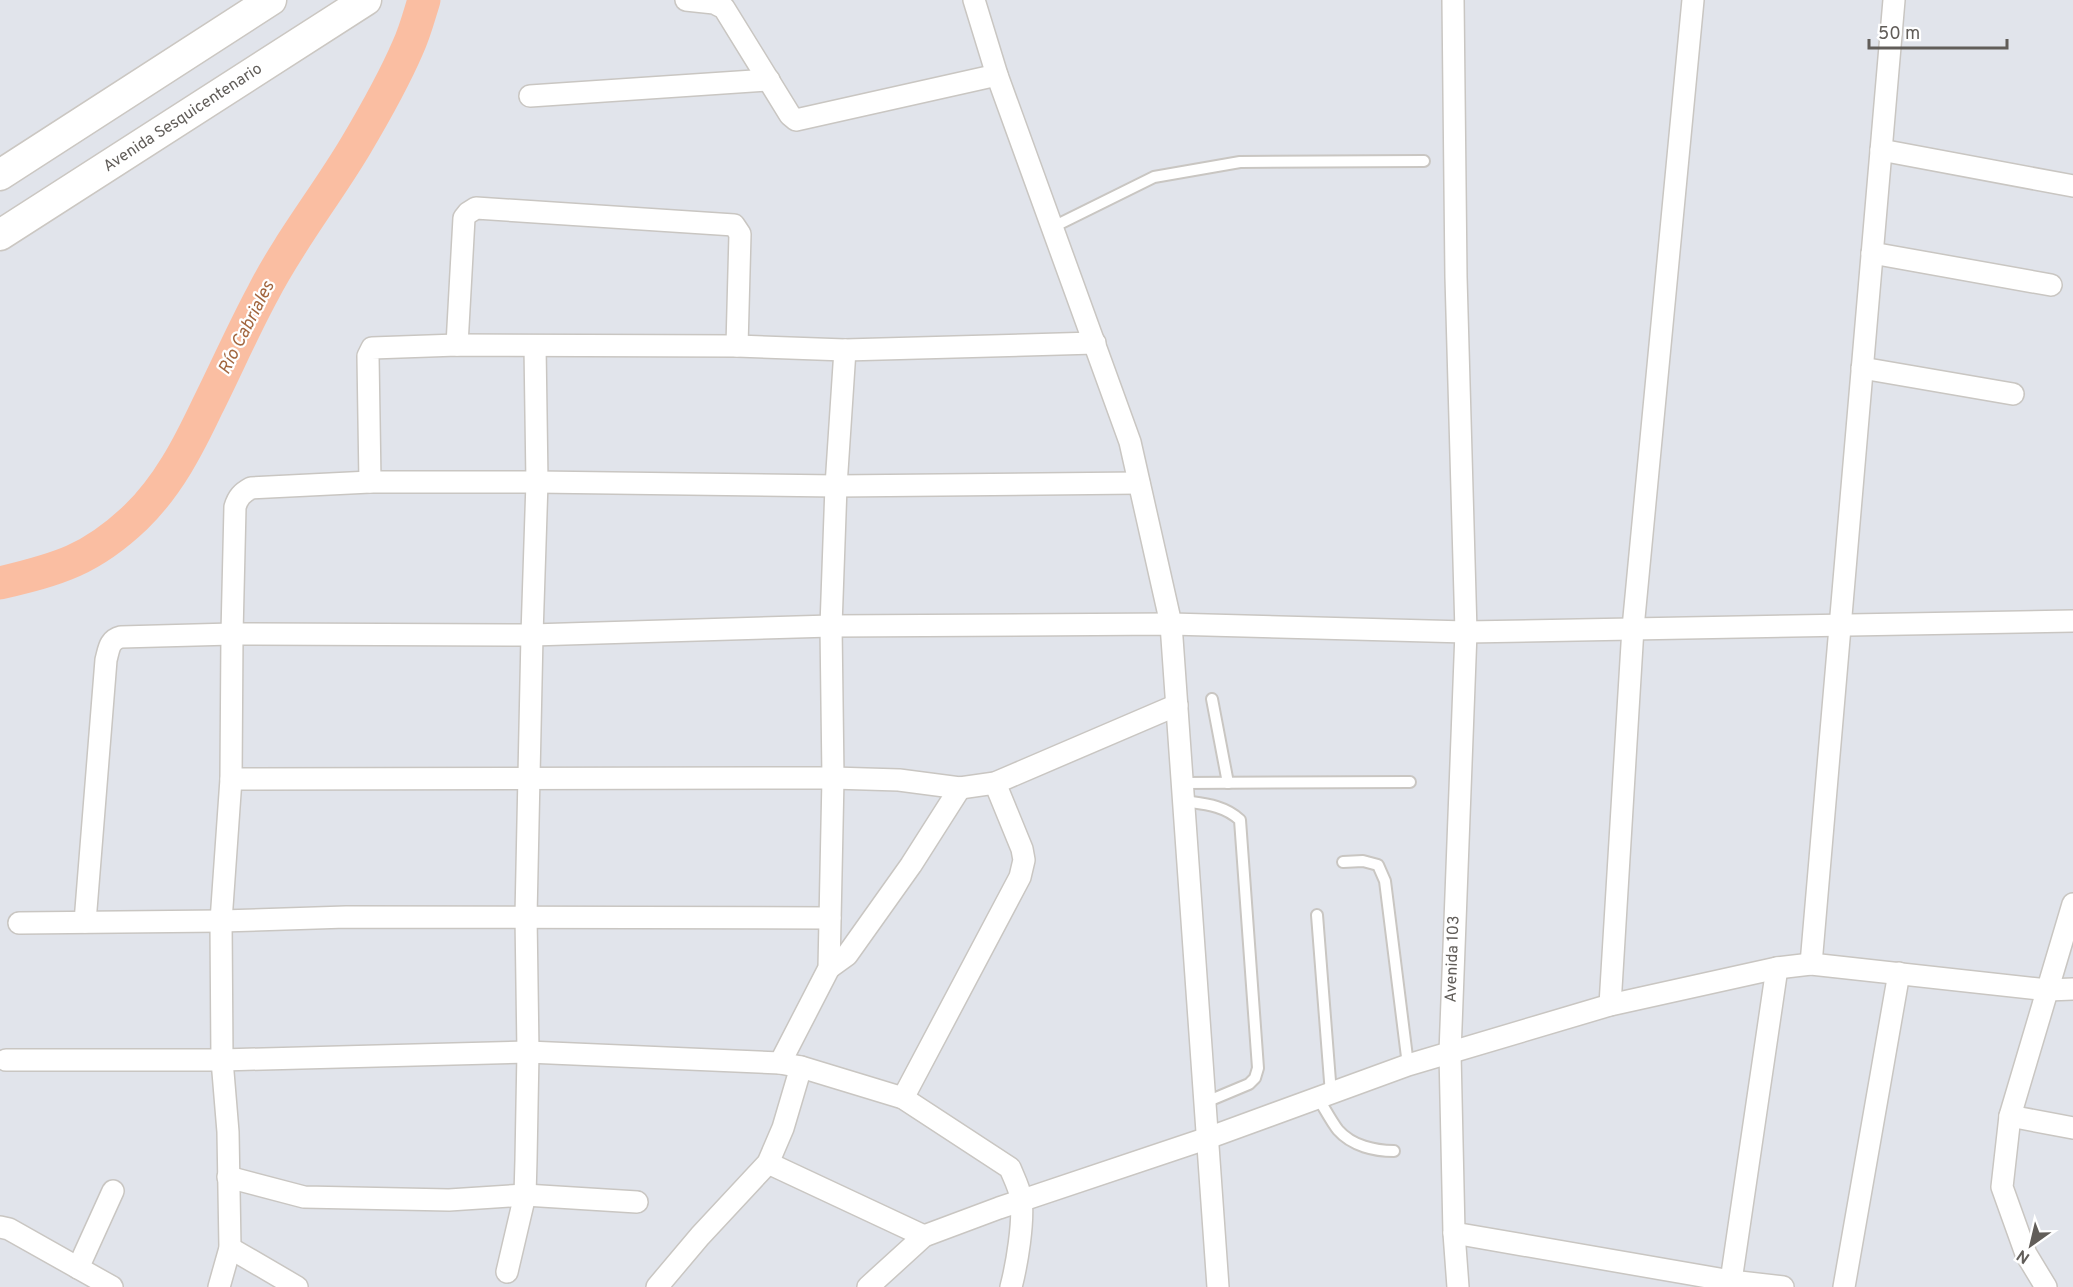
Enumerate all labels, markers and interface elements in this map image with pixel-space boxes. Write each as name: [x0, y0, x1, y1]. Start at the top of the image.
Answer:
scale bar: [1869, 12, 2007, 50]
text: 50 m: [1878, 23, 1920, 46]
street label: Avenida Sesquicentenario: [100, 59, 266, 177]
water label: Río Cabriales: [214, 277, 281, 379]
street label: Avenida 103: [1441, 915, 1465, 1003]
north arrow: [2001, 1215, 2061, 1275]
text: N: [2013, 1244, 2034, 1267]

